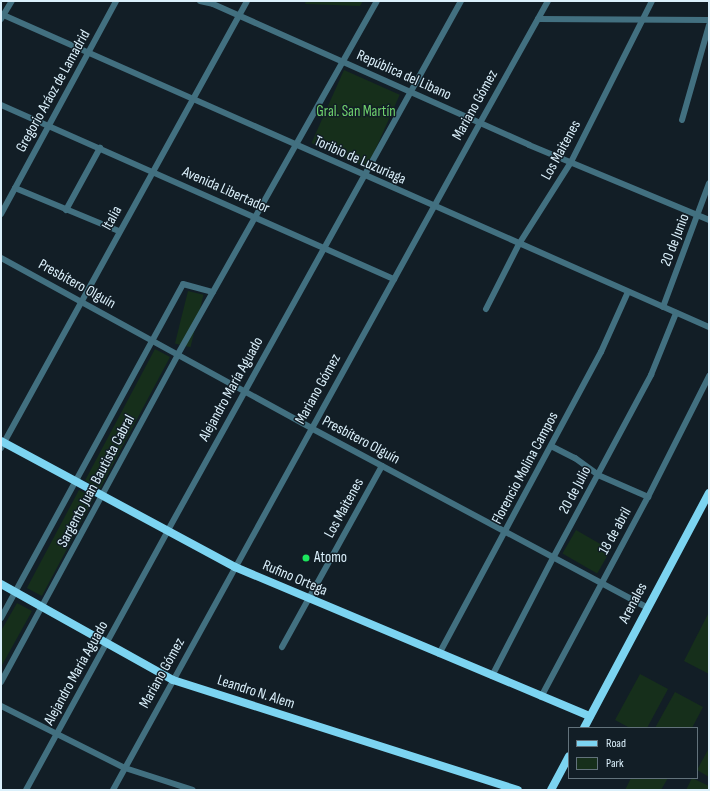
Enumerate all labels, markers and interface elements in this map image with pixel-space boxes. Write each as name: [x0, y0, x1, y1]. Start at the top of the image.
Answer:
street label: Gregorio Aráoz de Lamadrid: [12, 27, 94, 155]
street label: República del Libano: [354, 46, 454, 104]
street label: Mariano Gómez: [448, 67, 502, 143]
park label: Gral. San Martín: [316, 103, 396, 121]
street label: Los Maitenes: [537, 117, 585, 183]
street label: Toribio de Luzuriaga: [311, 132, 409, 188]
street label: Avenida Libertador: [180, 163, 272, 217]
street label: Italia: [98, 203, 126, 233]
street label: 20 de Junio: [657, 211, 693, 269]
street label: Presbítero Olguín: [35, 255, 119, 313]
street label: Alejandro María Aguado: [195, 334, 267, 444]
street label: Mariano Gómez: [291, 351, 345, 427]
street label: Florencio Molina Campos: [488, 409, 562, 527]
street label: Sargento Juan Bautista Cabral: [53, 412, 139, 550]
street label: Presbítero Olguín: [319, 412, 403, 468]
street label: 20 de Julio: [555, 463, 595, 517]
street label: Los Maitenes: [320, 475, 368, 541]
street label: 18 de abril: [595, 504, 635, 558]
place label: Atomo: [314, 549, 347, 567]
marker: Atomo: [301, 553, 311, 563]
street label: Rufino Ortega: [260, 556, 330, 600]
street label: Arenales: [615, 580, 651, 626]
street label: Alejandro María Aguado: [40, 618, 112, 728]
street label: Mariano Gómez: [135, 635, 189, 711]
street label: Leandro N. Alem: [215, 671, 297, 713]
legend: [568, 727, 698, 779]
text: Road: [606, 736, 626, 751]
text: Park: [606, 756, 624, 771]

